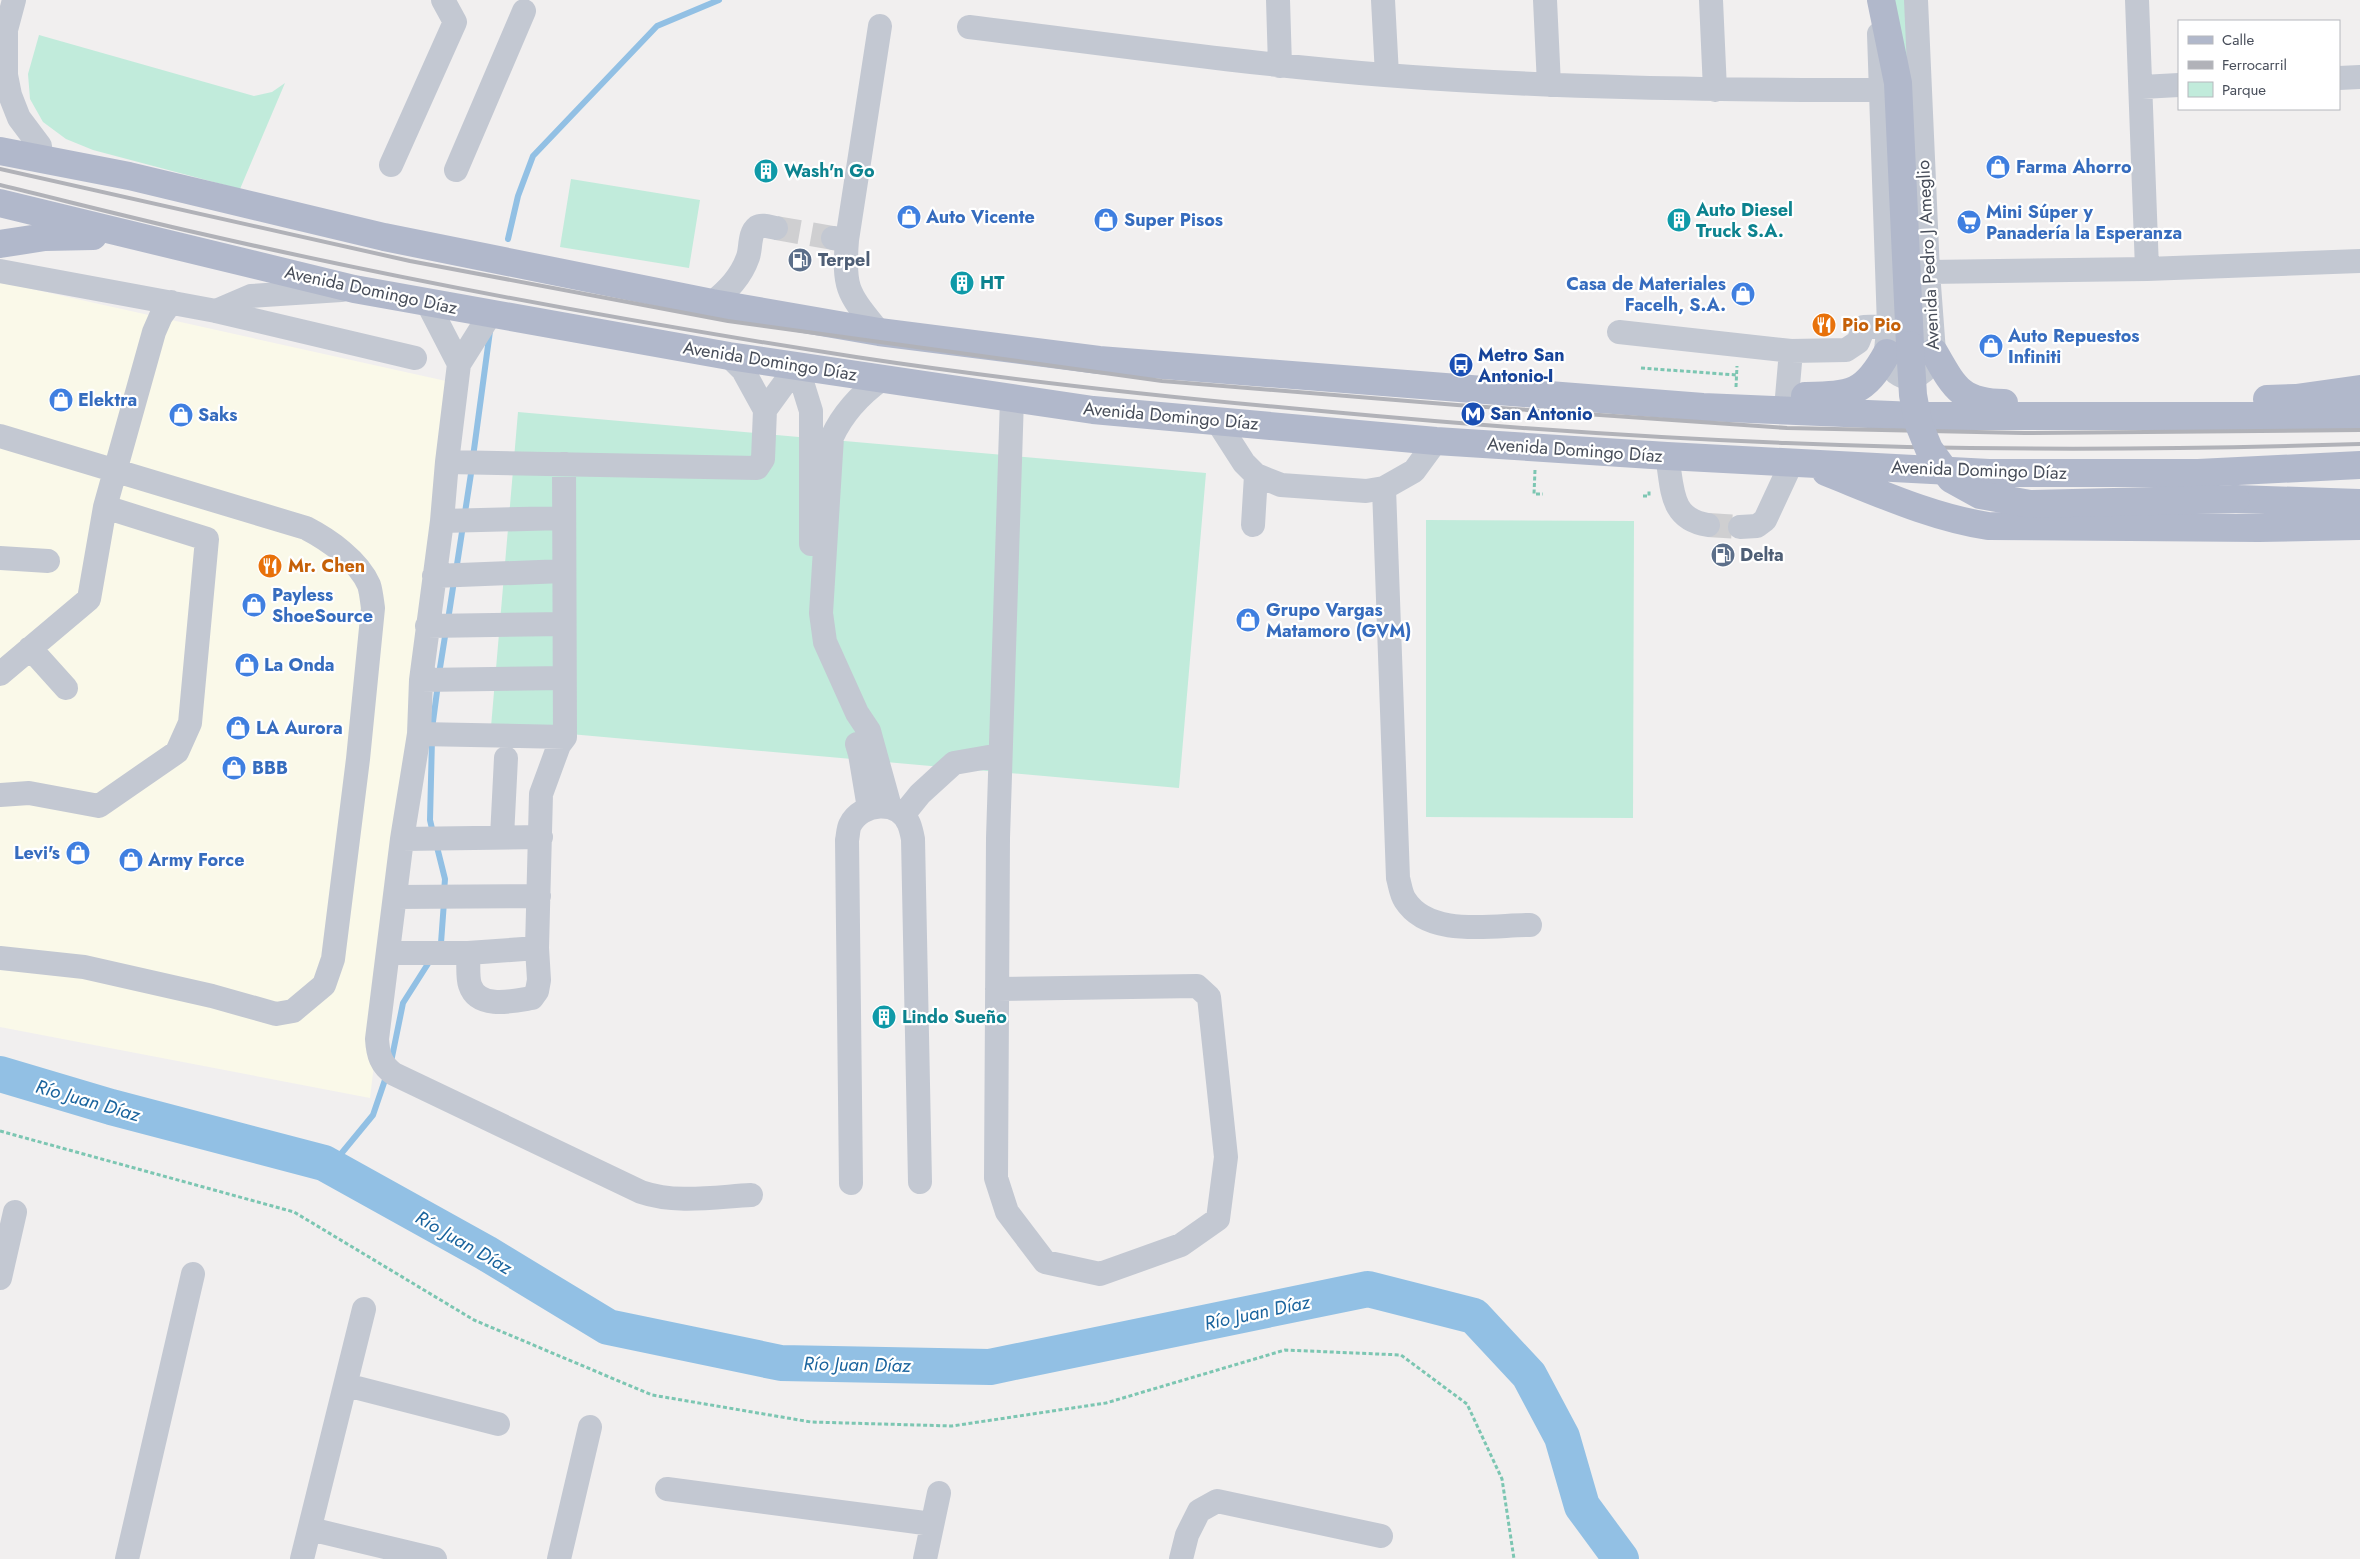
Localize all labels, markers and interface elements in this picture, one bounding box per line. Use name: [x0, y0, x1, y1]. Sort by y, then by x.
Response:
legend: [2178, 20, 2340, 110]
text: Calle: [2222, 29, 2254, 51]
text: Ferrocarril: [2222, 54, 2287, 76]
text: Parque: [2222, 79, 2266, 101]
shop icon: Farma Ahorro: [1985, 154, 2011, 180]
place label: Farma Ahorro: [2016, 154, 2132, 180]
building icon: Wash'n Go: [753, 158, 779, 184]
place label: Wash'n Go: [784, 158, 875, 184]
street label: Avenida Pedro J Ameglio: [1910, 159, 1946, 351]
place label: Auto Diesel Truck S.A.: [1695, 197, 1793, 244]
place label: Mini Súper y Panadería la Esperanza: [1986, 199, 2182, 246]
shop icon: Auto Vicente: [896, 204, 922, 230]
place label: Auto Vicente: [925, 204, 1035, 230]
shop icon: Super Pisos: [1093, 207, 1119, 233]
place label: Super Pisos: [1124, 207, 1223, 233]
building icon: Auto Diesel Truck S.A.: [1666, 207, 1692, 233]
supermarket icon: Mini Súper y Panadería la Esperanza: [1956, 209, 1982, 235]
fuel station icon: Terpel: [787, 247, 813, 273]
place label: Terpel: [818, 247, 870, 273]
street label: Avenida Domingo Díaz: [282, 259, 460, 321]
building icon: HT: [949, 270, 975, 296]
place label: HT: [980, 270, 1005, 296]
place label: Casa de Materiales Facelh, S.A.: [1566, 271, 1726, 318]
shop icon: Casa de Materiales Facelh, S.A.: [1730, 281, 1756, 307]
restaurant icon: Pio Pio: [1811, 312, 1837, 338]
place label: Pio Pio: [1842, 312, 1901, 338]
place label: Auto Repuestos Infiniti: [2007, 323, 2139, 370]
shop icon: Auto Repuestos Infiniti: [1978, 333, 2004, 359]
street label: Avenida Domingo Díaz: [681, 334, 860, 388]
place label: Metro San Antonio-I: [1477, 342, 1565, 389]
bus stop icon: Metro San Antonio-I: [1448, 352, 1474, 378]
shop icon: Elektra: [48, 387, 74, 413]
place label: Elektra: [78, 387, 137, 413]
street label: Avenida Domingo Díaz: [1082, 395, 1260, 437]
metro station icon: San Antonio: [1460, 401, 1486, 427]
place label: San Antonio: [1490, 401, 1593, 427]
shop icon: Saks: [168, 402, 194, 428]
place label: Saks: [198, 402, 238, 428]
street label: Avenida Domingo Díaz: [1486, 431, 1664, 469]
street label: Avenida Domingo Díaz: [1891, 454, 2068, 486]
fuel station icon: Delta: [1710, 542, 1736, 568]
place label: Delta: [1740, 542, 1784, 568]
restaurant icon: Mr. Chen: [257, 553, 283, 579]
place label: Mr. Chen: [288, 553, 365, 579]
place label: Payless ShoeSource: [272, 582, 373, 629]
shop icon: Payless ShoeSource: [241, 592, 267, 618]
place label: Grupo Vargas Matamoro (GVM): [1266, 597, 1411, 644]
shop icon: Grupo Vargas Matamoro (GVM): [1235, 607, 1261, 633]
shop icon: La Onda: [234, 652, 260, 678]
place label: La Onda: [264, 652, 335, 678]
shop icon: LA Aurora: [225, 715, 251, 741]
place label: LA Aurora: [256, 715, 343, 741]
shop icon: BBB: [221, 755, 247, 781]
place label: BBB: [252, 755, 288, 781]
place label: Levi's: [14, 840, 60, 866]
shop icon: Levi's: [65, 840, 91, 866]
shop icon: Army Force: [118, 847, 144, 873]
place label: Army Force: [147, 847, 244, 873]
building icon: Lindo Sueño: [871, 1004, 897, 1030]
place label: Lindo Sueño: [902, 1004, 1007, 1030]
water label: Río Juan Díaz: [33, 1073, 145, 1129]
water label: Río Juan Díaz: [411, 1204, 518, 1282]
water label: Río Juan Díaz: [1202, 1288, 1314, 1337]
water label: Río Juan Díaz: [803, 1350, 912, 1379]

